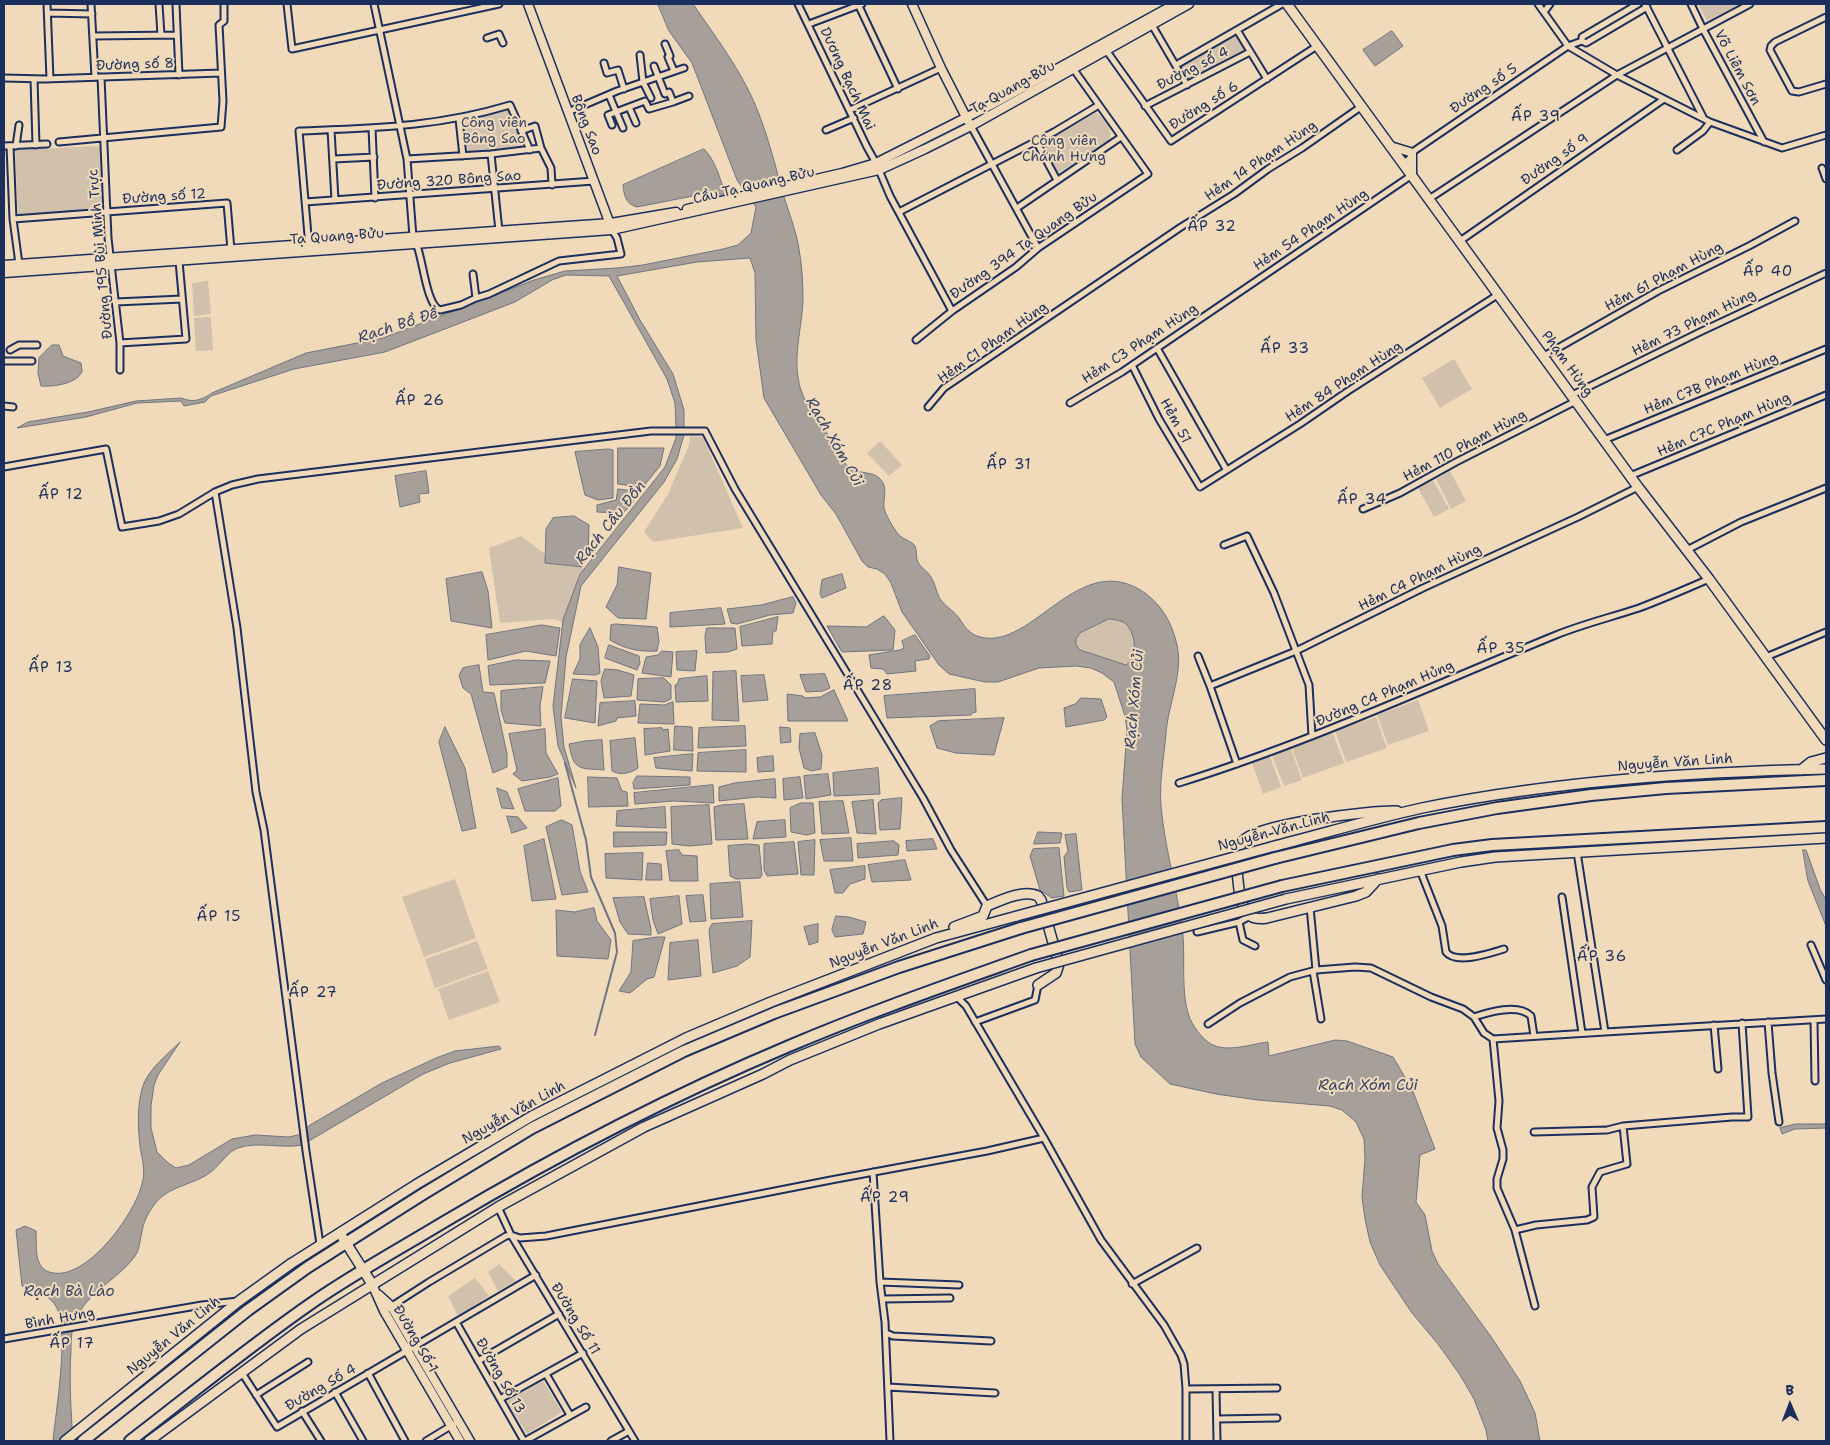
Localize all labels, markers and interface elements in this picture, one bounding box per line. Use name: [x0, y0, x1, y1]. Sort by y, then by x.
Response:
street label: Dương Bạch Mai: [816, 25, 878, 133]
street label: Võ Liêm Sơn: [1710, 27, 1764, 109]
street label: Đường số 4: [1154, 44, 1232, 94]
street label: Đường số 8: [95, 55, 175, 75]
street label: Tạ Quang Bửu: [968, 58, 1058, 118]
street label: Đường số 5: [1447, 60, 1521, 118]
street label: Đường số 6: [1166, 78, 1242, 134]
street label: Bông Sao: [567, 92, 605, 158]
district label: ẤP 39: [1510, 108, 1562, 126]
park label: Công viên Bông Sao: [461, 115, 527, 148]
street label: Hẻm 14 Phạm Hùng: [1202, 117, 1320, 205]
street label: Đường số 9: [1518, 131, 1592, 189]
park label: Công viên Chánh Hưng: [1022, 133, 1106, 166]
street label: Cầu Tạ Quang Bửu: [692, 164, 816, 208]
street label: Đường 195 Bùi Minh Trực: [85, 168, 117, 340]
street label: Đường 320 Bông Sao: [376, 168, 522, 194]
street label: Hẻm 54 Phạm Hùng: [1250, 185, 1372, 275]
street label: Đường số 12: [122, 186, 206, 208]
street label: Đường 394 Tạ Quang Bửu: [947, 189, 1101, 303]
district label: ẤP 32: [1187, 218, 1237, 236]
street label: Tạ Quang Bửu: [289, 225, 385, 249]
street label: Hẻm 61 Phạm Hùng: [1602, 239, 1726, 315]
district label: ẤP 40: [1742, 263, 1794, 281]
street label: Hẻm 73 Phạm Hùng: [1629, 286, 1759, 360]
street label: Hẻm C1 Phạm Hùng: [935, 299, 1051, 387]
street label: Hẻm C3 Phạm Hùng: [1079, 300, 1201, 388]
water label: Rạch Bồ Đề: [356, 305, 440, 347]
street label: Phạm Hùng: [1537, 328, 1597, 400]
street label: Hẻm 84 Phạm Hùng: [1282, 338, 1406, 426]
district label: ẤP 33: [1259, 340, 1311, 358]
street label: Hẻm C7B Phạm Hùng: [1642, 349, 1780, 419]
street label: Hẻm C7C Phạm Hùng: [1655, 389, 1793, 461]
district label: ẤP 26: [394, 392, 446, 410]
water label: Rạch Xóm Củi: [801, 394, 867, 490]
street label: Hẻm 51: [1156, 396, 1194, 446]
street label: Hẻm 110 Phạm Hùng: [1400, 406, 1530, 486]
district label: ẤP 31: [986, 456, 1032, 474]
water label: Rạch Cầu Đồn: [572, 478, 650, 568]
district label: ẤP 12: [38, 486, 84, 504]
district label: ẤP 34: [1336, 491, 1388, 509]
street label: Hẻm C4 Phạm Hùng: [1356, 541, 1484, 615]
district label: ẤP 35: [1476, 640, 1526, 658]
water label: Rạch Xóm Củi: [1122, 649, 1148, 749]
street label: Đường C4 Phạm Hủng: [1313, 657, 1457, 731]
district label: ẤP 13: [28, 659, 74, 677]
district label: ẤP 28: [842, 677, 894, 695]
street label: Nguyễn Văn Linh: [1617, 751, 1733, 775]
street label: Nguyễn Văn Linh: [1216, 809, 1332, 855]
district label: ẤP 15: [196, 908, 242, 926]
street label: Nguyễn Văn Linh: [827, 915, 941, 973]
district label: ẤP 36: [1576, 948, 1628, 966]
district label: ẤP 27: [288, 984, 338, 1002]
water label: Rạch Xóm Củi: [1318, 1077, 1418, 1095]
street label: Nguyễn Văn Linh: [459, 1078, 569, 1148]
district label: ẤP 29: [859, 1189, 911, 1207]
street label: Đường Số 11: [547, 1280, 603, 1358]
water label: Rạch Bà Lào: [24, 1283, 114, 1301]
street label: Nguyễn Văn Linh: [124, 1293, 224, 1379]
street label: Đường Số 1: [389, 1302, 441, 1376]
street label: Bình Hưng: [24, 1305, 96, 1333]
district label: ẤP 17: [49, 1335, 95, 1353]
street label: Đường Số 13: [472, 1335, 528, 1417]
street label: Đường Số 4: [282, 1361, 360, 1415]
north arrow: [1765, 1380, 1815, 1430]
text: B: [1785, 1381, 1794, 1399]

